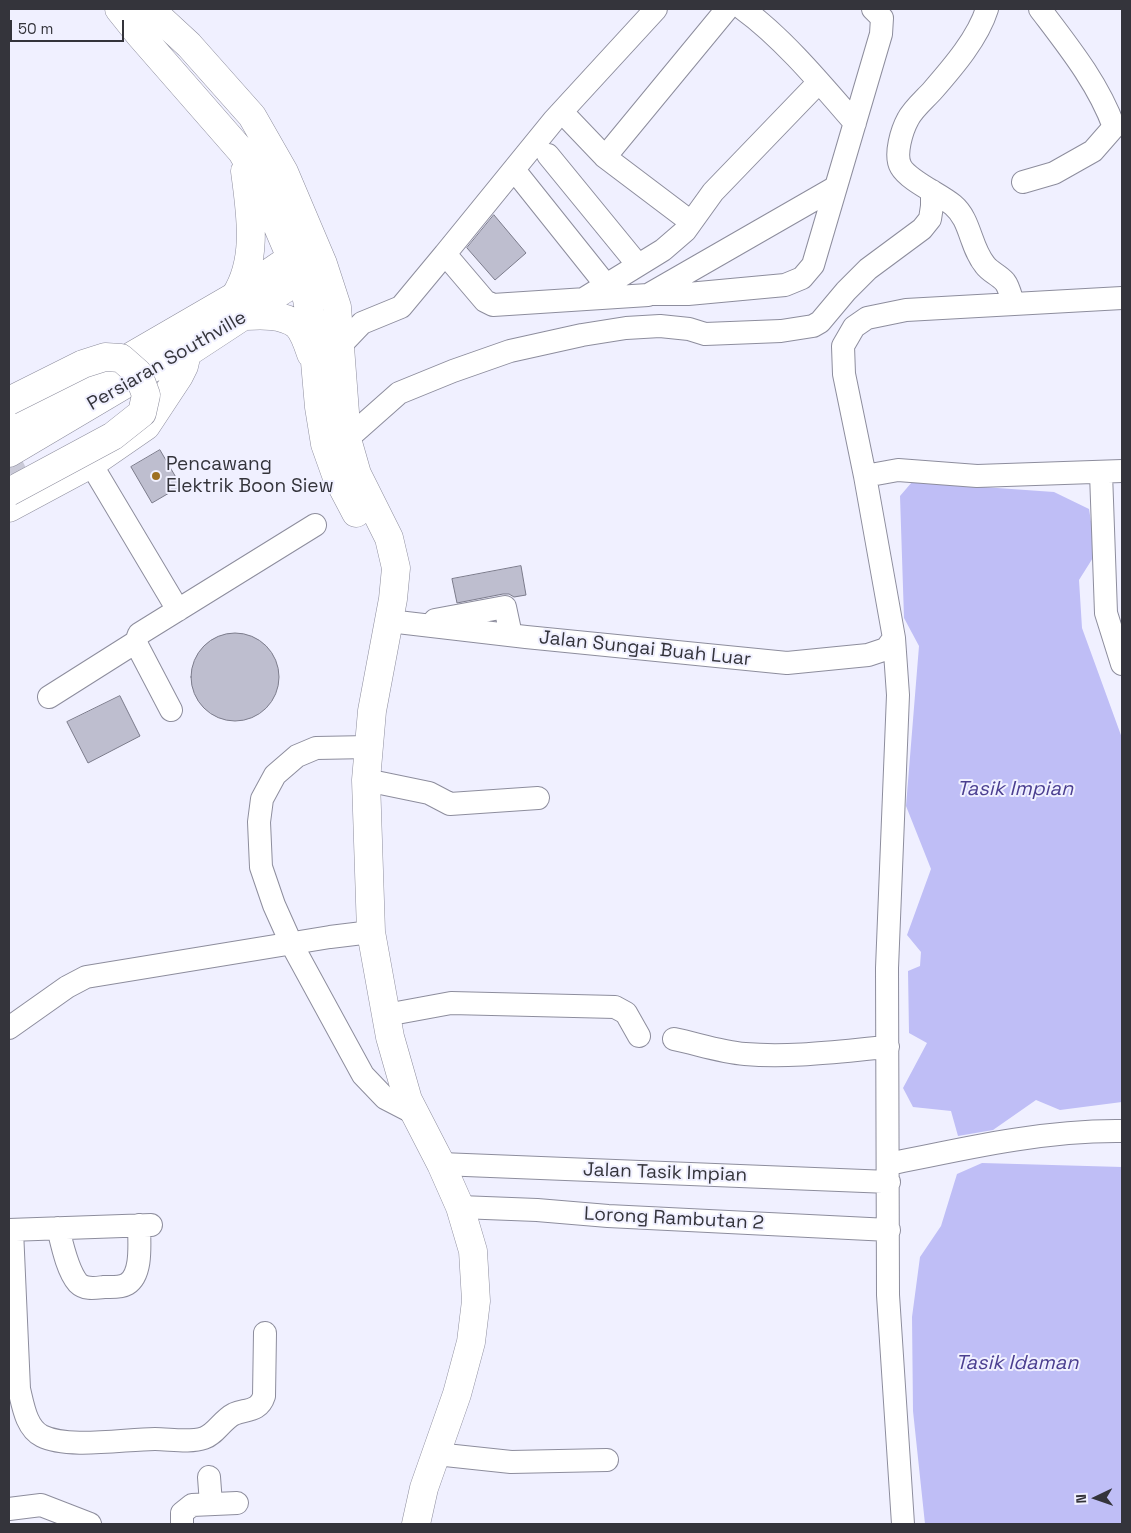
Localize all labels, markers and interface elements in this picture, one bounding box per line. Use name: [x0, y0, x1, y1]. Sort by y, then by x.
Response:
scale bar: [12, 10, 126, 42]
text: 50 m: [18, 19, 53, 38]
street label: Persiaran Southville: [83, 306, 251, 416]
place label: Pencawang Elektrik Boon Siew: [166, 454, 334, 498]
marker: Pencawang Elektrik Boon Siew: [150, 470, 162, 482]
street label: Jalan Sungai Buah Luar: [538, 627, 752, 671]
water label: Tasik Impian: [957, 778, 1073, 802]
street label: Jalan Tasik Impian: [582, 1159, 748, 1187]
street label: Lorong Rambutan 2: [583, 1203, 765, 1235]
water label: Tasik Idaman: [956, 1352, 1078, 1376]
north arrow: [1071, 1473, 1121, 1523]
text: N: [1072, 1494, 1090, 1504]

